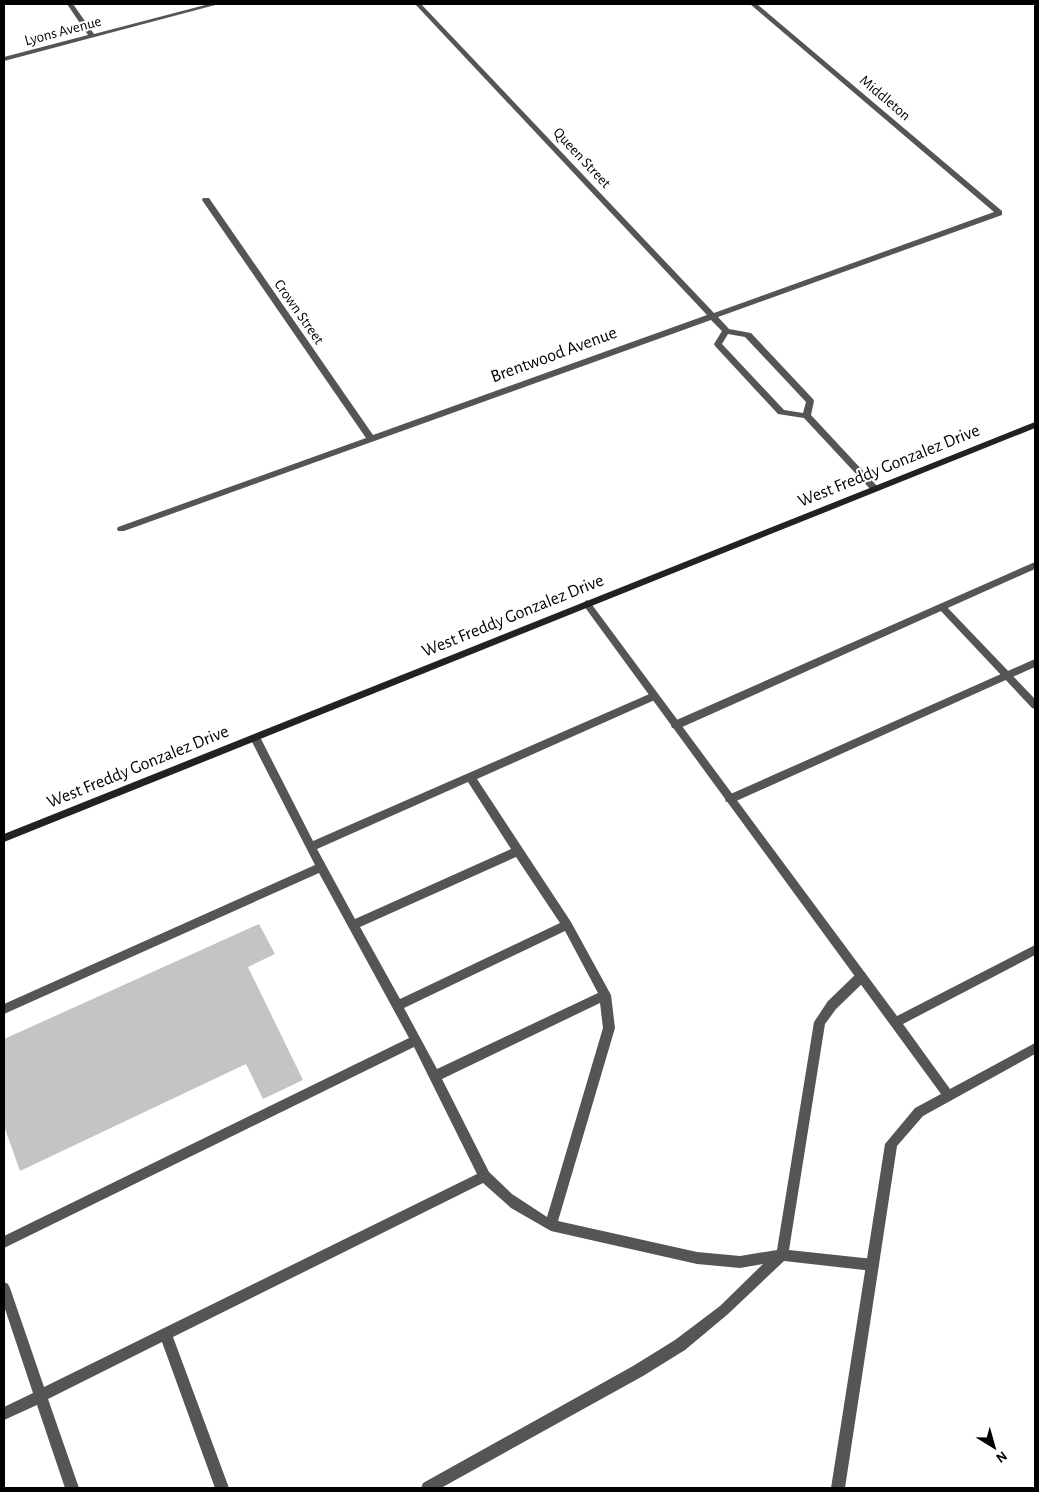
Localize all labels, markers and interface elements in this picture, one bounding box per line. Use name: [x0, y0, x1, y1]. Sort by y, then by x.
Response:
street label: Lyons Avenue: [23, 14, 103, 48]
street label: Middleton: [857, 73, 913, 123]
street label: Queen Street: [550, 125, 614, 191]
street label: Crown Street: [271, 277, 327, 347]
street label: Brentwood Avenue: [488, 324, 620, 386]
street label: West Freddy Gonzalez Drive: [796, 421, 982, 511]
street label: West Freddy Gonzalez Drive: [420, 571, 606, 661]
street label: West Freddy Gonzalez Drive: [45, 722, 231, 812]
north arrow: [969, 1422, 1019, 1472]
text: N: [993, 1448, 1009, 1465]

